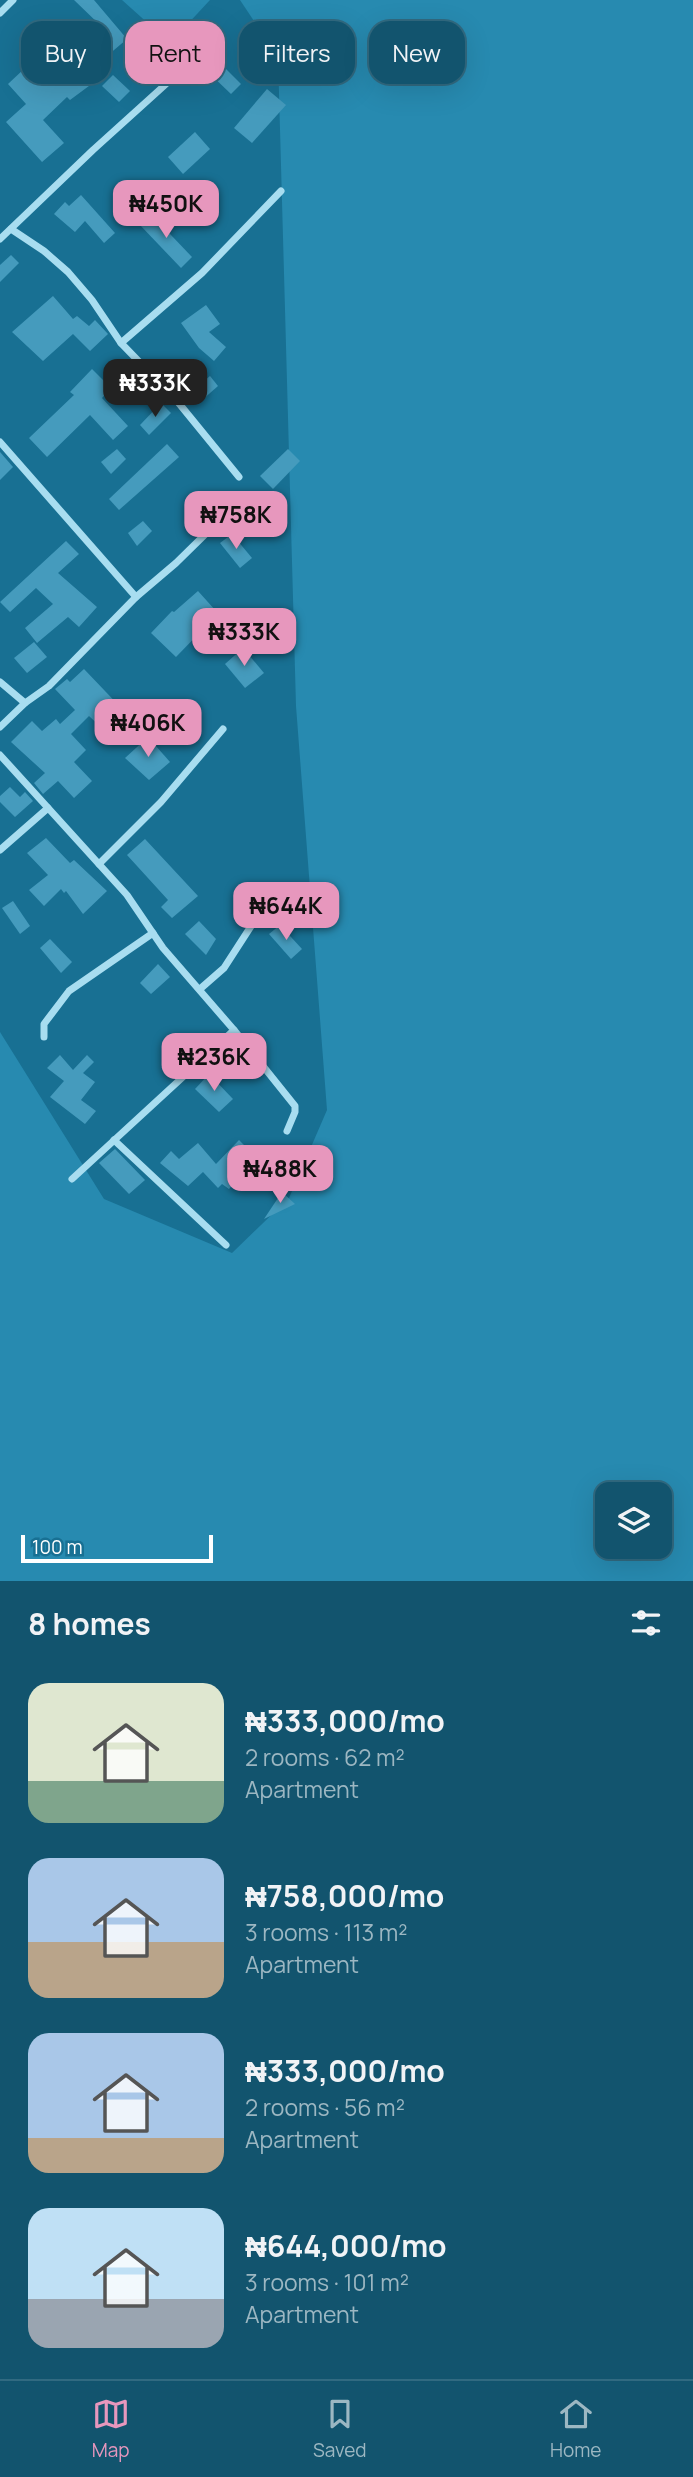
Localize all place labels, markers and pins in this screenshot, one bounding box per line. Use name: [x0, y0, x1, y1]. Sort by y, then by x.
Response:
pin: ₦450K: [117, 180, 215, 240]
pin: ₦333K: [106, 360, 204, 419]
pin: ₦758K: [187, 491, 285, 551]
pin: ₦333K: [195, 608, 293, 668]
pin: ₦406K: [99, 700, 197, 759]
pin: ₦644K: [237, 883, 335, 942]
pin: ₦236K: [165, 1034, 263, 1093]
pin: ₦488K: [231, 1146, 329, 1205]

